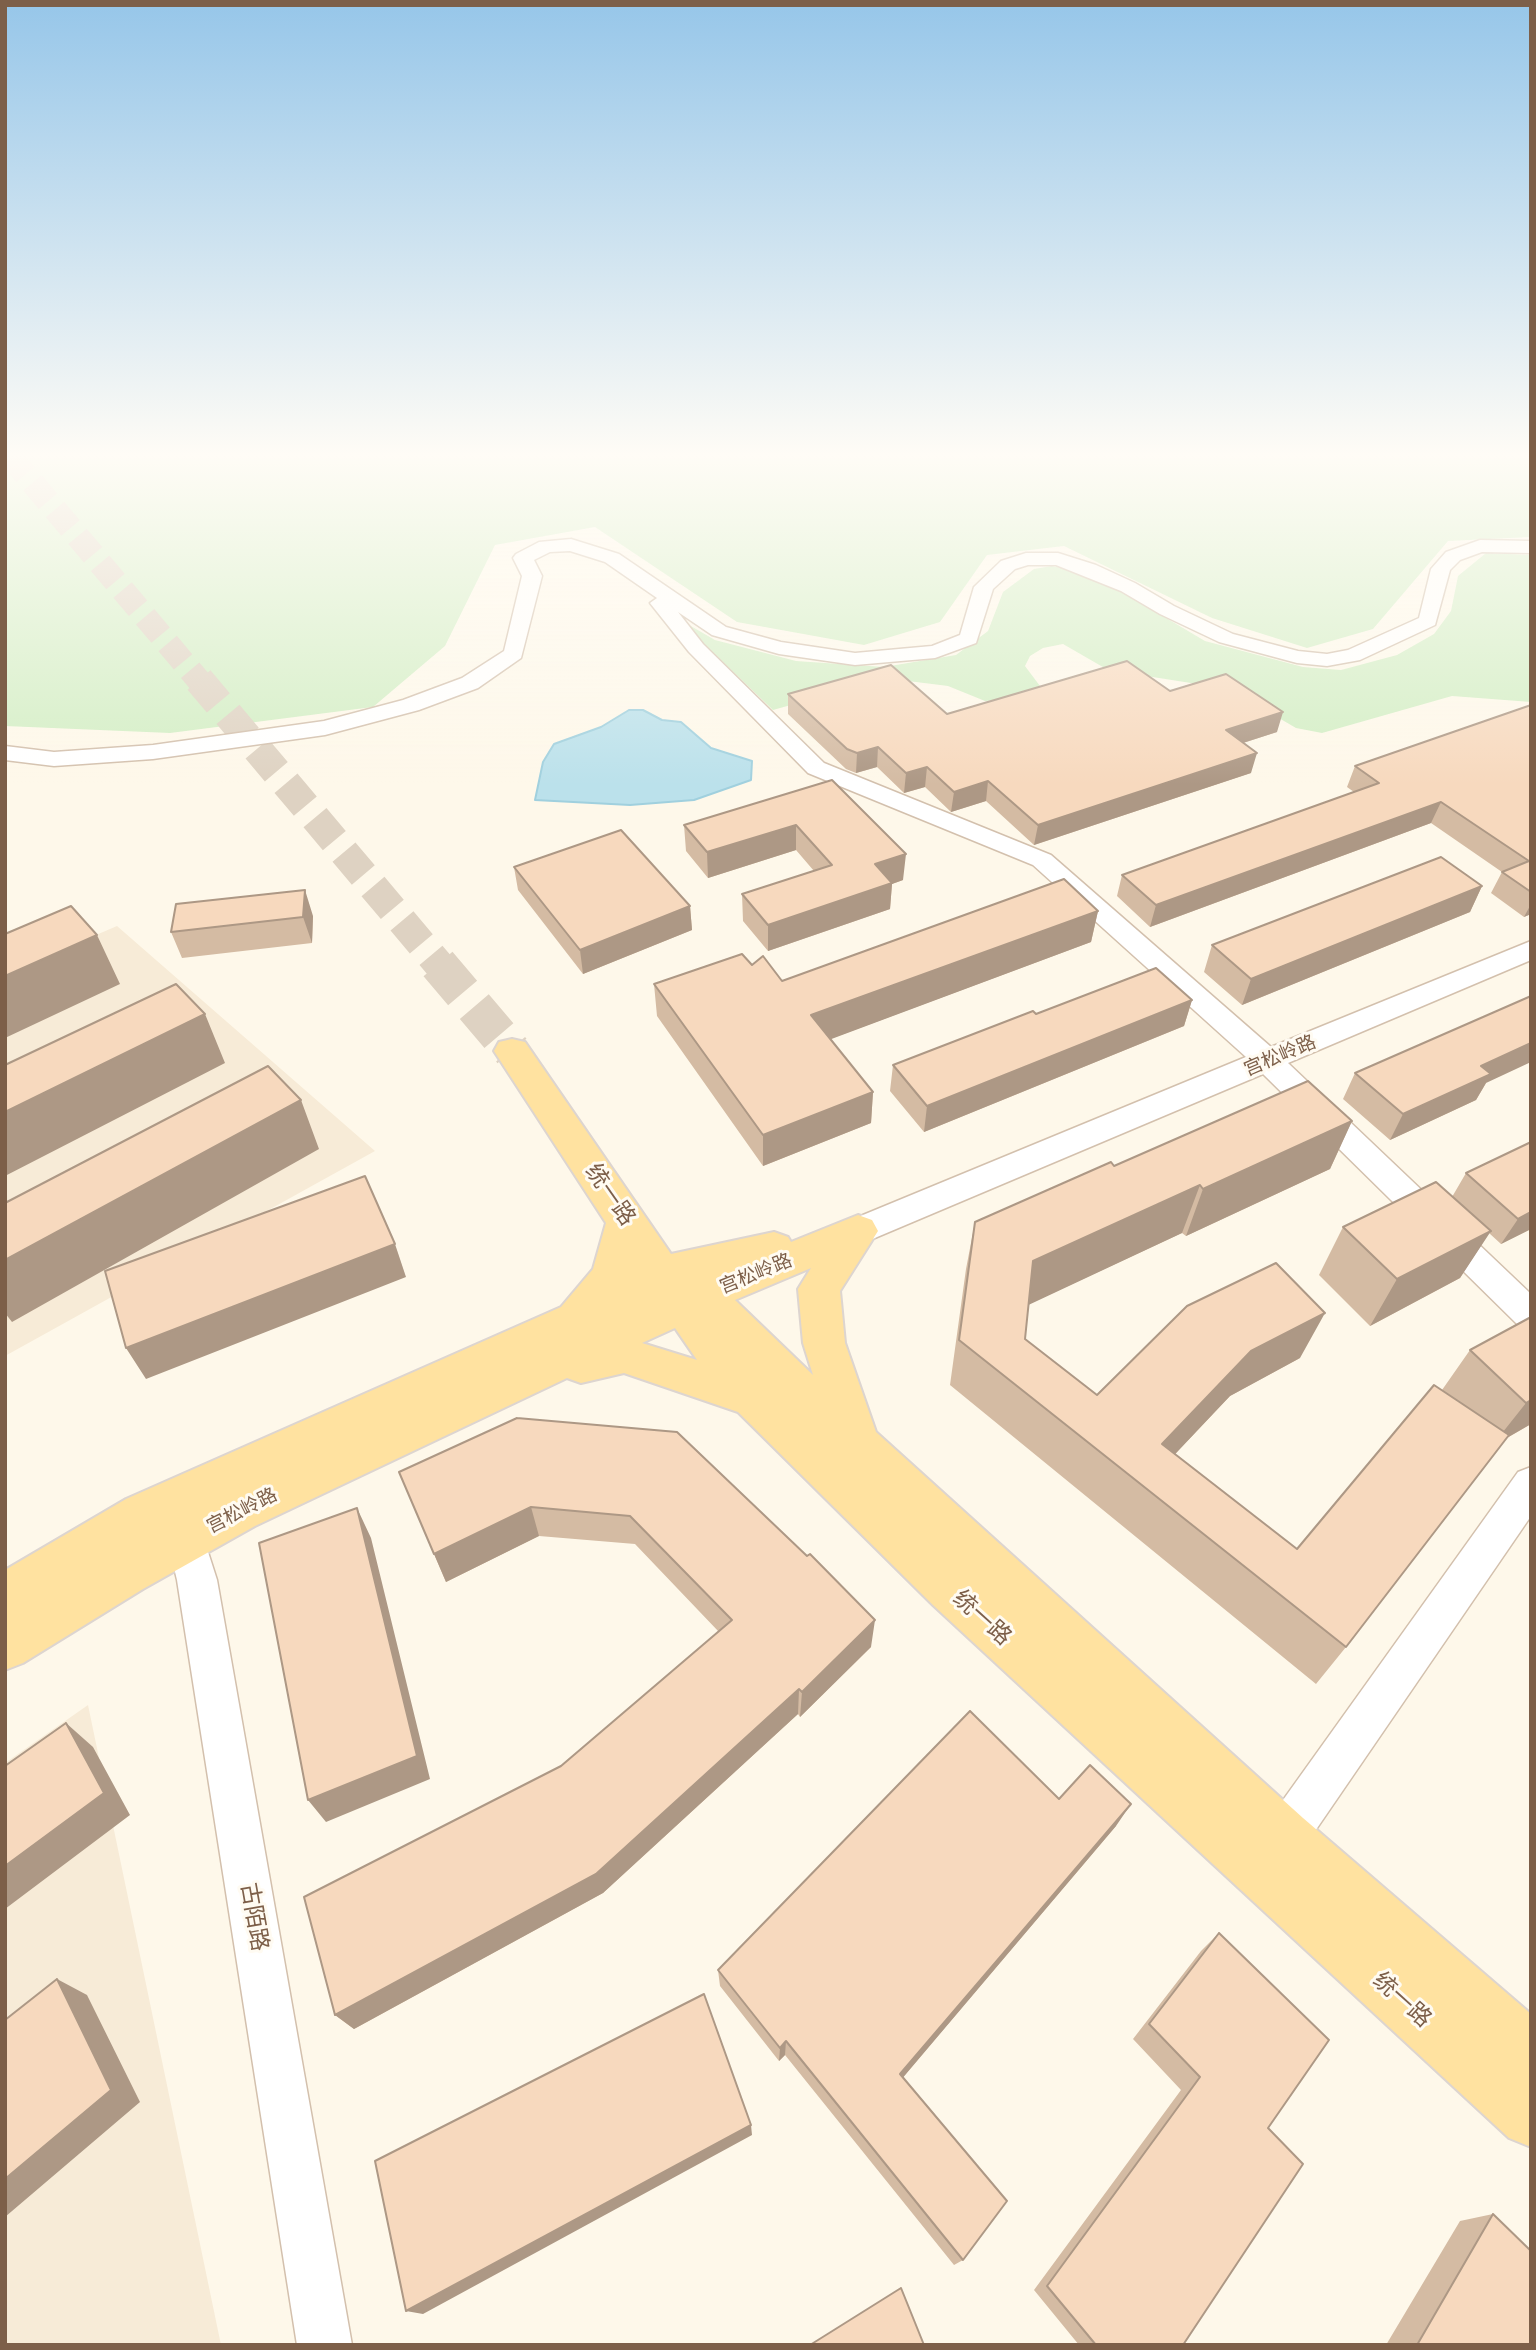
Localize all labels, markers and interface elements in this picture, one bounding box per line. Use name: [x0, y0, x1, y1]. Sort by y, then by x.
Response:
street label: 宫松岭路: [1241, 1031, 1319, 1081]
street label: 统一路: [579, 1159, 641, 1231]
street label: 宫松岭路: [716, 1249, 796, 1299]
street label: 宫松岭路: [203, 1484, 281, 1538]
street label: 统一路: [947, 1585, 1017, 1651]
street label: 古陌路: [234, 1881, 274, 1953]
street label: 统一路: [1367, 1967, 1437, 2033]

